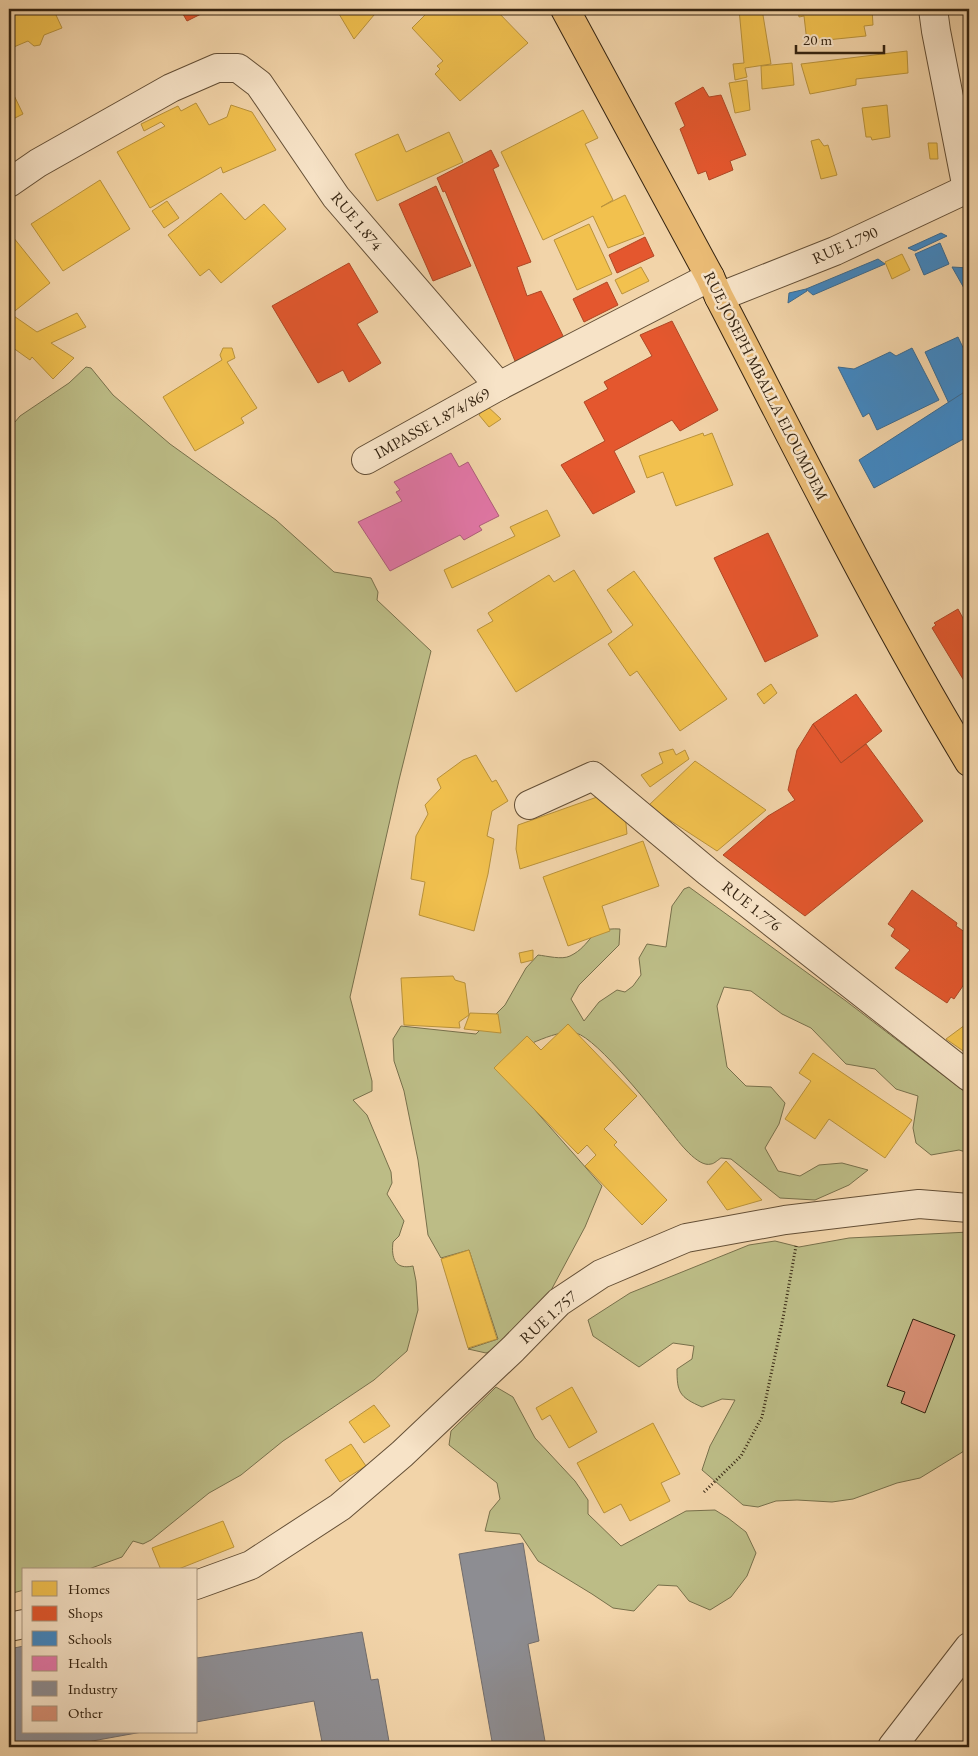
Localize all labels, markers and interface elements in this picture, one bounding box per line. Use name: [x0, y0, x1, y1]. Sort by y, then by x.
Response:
scale bar: [796, 22, 883, 54]
text: 20 m: [803, 30, 832, 49]
street label: RUE 1.874: [327, 187, 388, 255]
street label: RUE 1.790: [809, 221, 881, 269]
street label: RUE JOSEPH MBALLA ELOUMDEM: [699, 268, 833, 504]
street label: IMPASSE 1.874/869: [370, 382, 494, 464]
street label: RUE 1.776: [718, 876, 786, 936]
street label: RUE 1.757: [515, 1286, 581, 1348]
legend: [22, 1568, 198, 1734]
text: Homes: [68, 1579, 110, 1598]
text: Shops: [68, 1603, 103, 1622]
text: Schools: [68, 1629, 112, 1648]
text: Health: [68, 1653, 108, 1672]
text: Industry: [68, 1679, 118, 1698]
text: Other: [68, 1703, 103, 1722]

